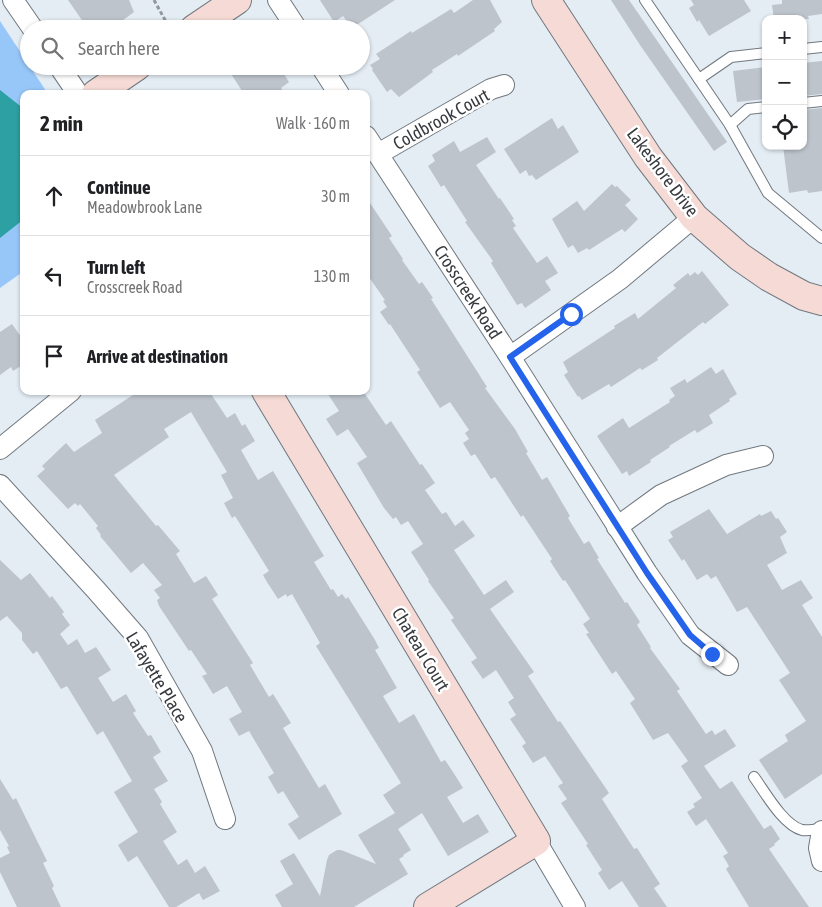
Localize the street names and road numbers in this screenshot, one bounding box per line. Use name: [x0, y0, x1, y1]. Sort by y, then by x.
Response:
street label: Coldbrook Court: [389, 84, 493, 154]
street label: Lakeshore Drive: [623, 124, 703, 220]
street label: Crosscreek Road: [430, 241, 506, 343]
street label: Chateau Court: [388, 604, 454, 694]
street label: Lafayette Place: [122, 628, 192, 726]

